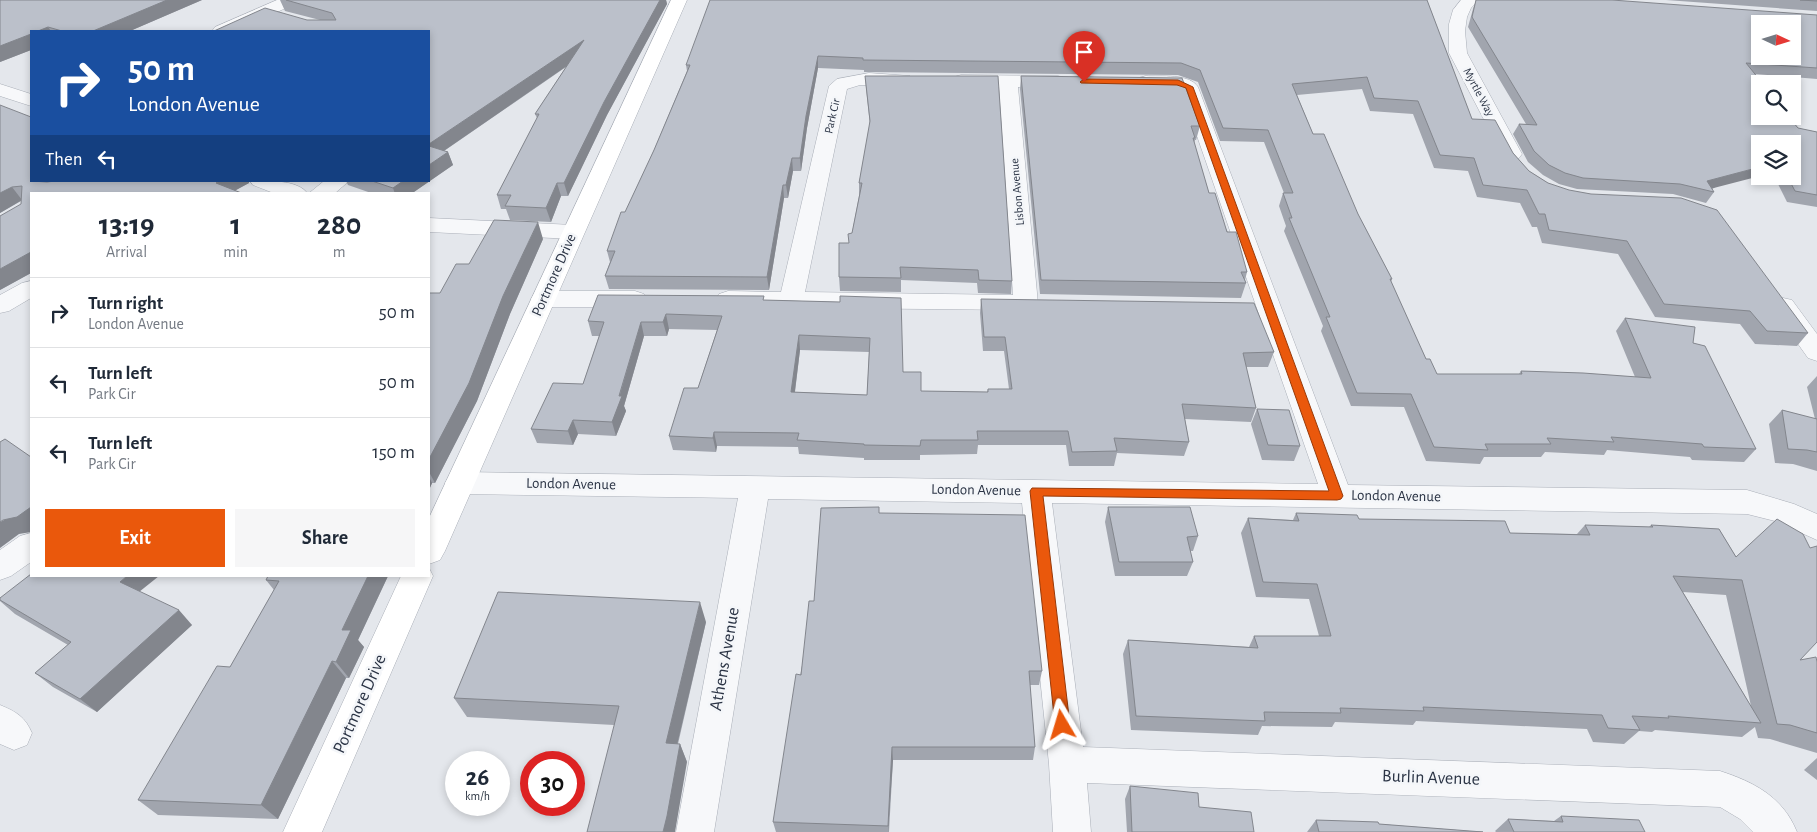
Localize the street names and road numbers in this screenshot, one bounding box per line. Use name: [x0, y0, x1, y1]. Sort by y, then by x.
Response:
street label: Myrtle Way: [1460, 66, 1497, 119]
street label: Park Cir: [822, 97, 842, 135]
street label: Lisbon Avenue: [1008, 158, 1026, 226]
street label: Portmore Drive: [529, 231, 579, 319]
street label: London Avenue: [526, 476, 616, 492]
street label: London Avenue: [931, 482, 1021, 498]
street label: London Avenue: [1351, 488, 1441, 504]
street label: Athens Avenue: [707, 606, 743, 712]
street label: Portmore Drive: [330, 652, 390, 756]
street label: Burlin Avenue: [1382, 767, 1480, 789]

